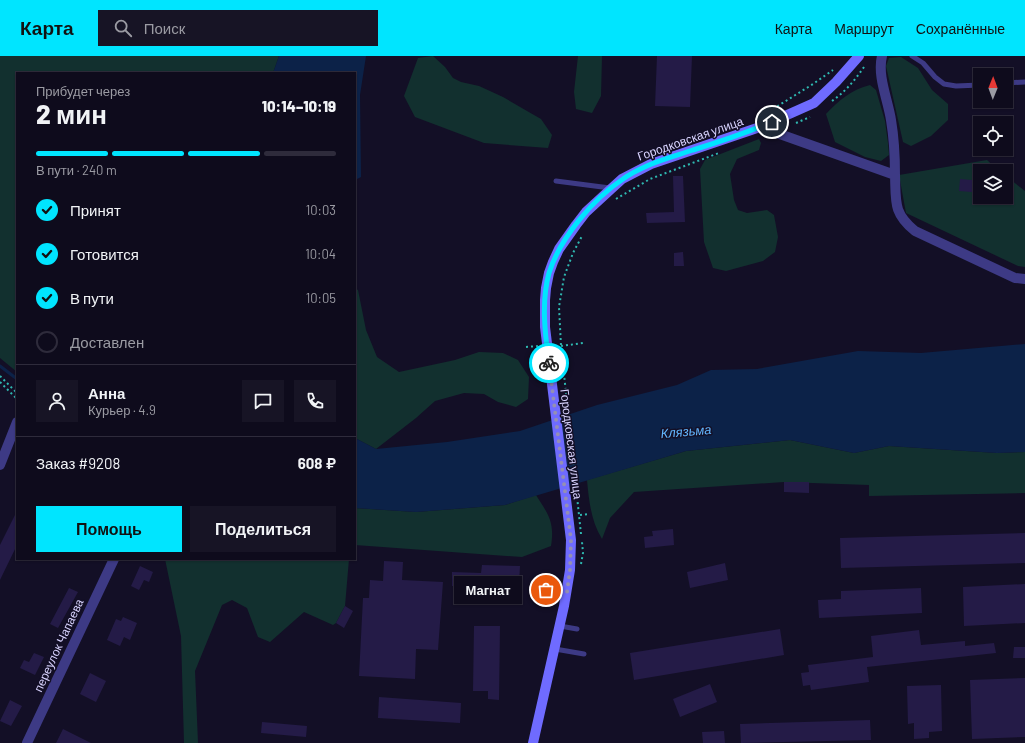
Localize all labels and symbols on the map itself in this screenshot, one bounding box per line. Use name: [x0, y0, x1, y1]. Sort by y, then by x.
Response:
north arrow: [973, 68, 1013, 108]
pin: [755, 105, 789, 139]
street label: Городковская улица: [635, 113, 745, 164]
courier: [529, 343, 569, 383]
street label: Городковская улица: [557, 388, 586, 500]
water label: Клязьма: [660, 421, 712, 441]
pin: [529, 573, 563, 607]
callout: Магнат: [454, 576, 522, 604]
street label: переулок Чапаева: [30, 596, 87, 694]

